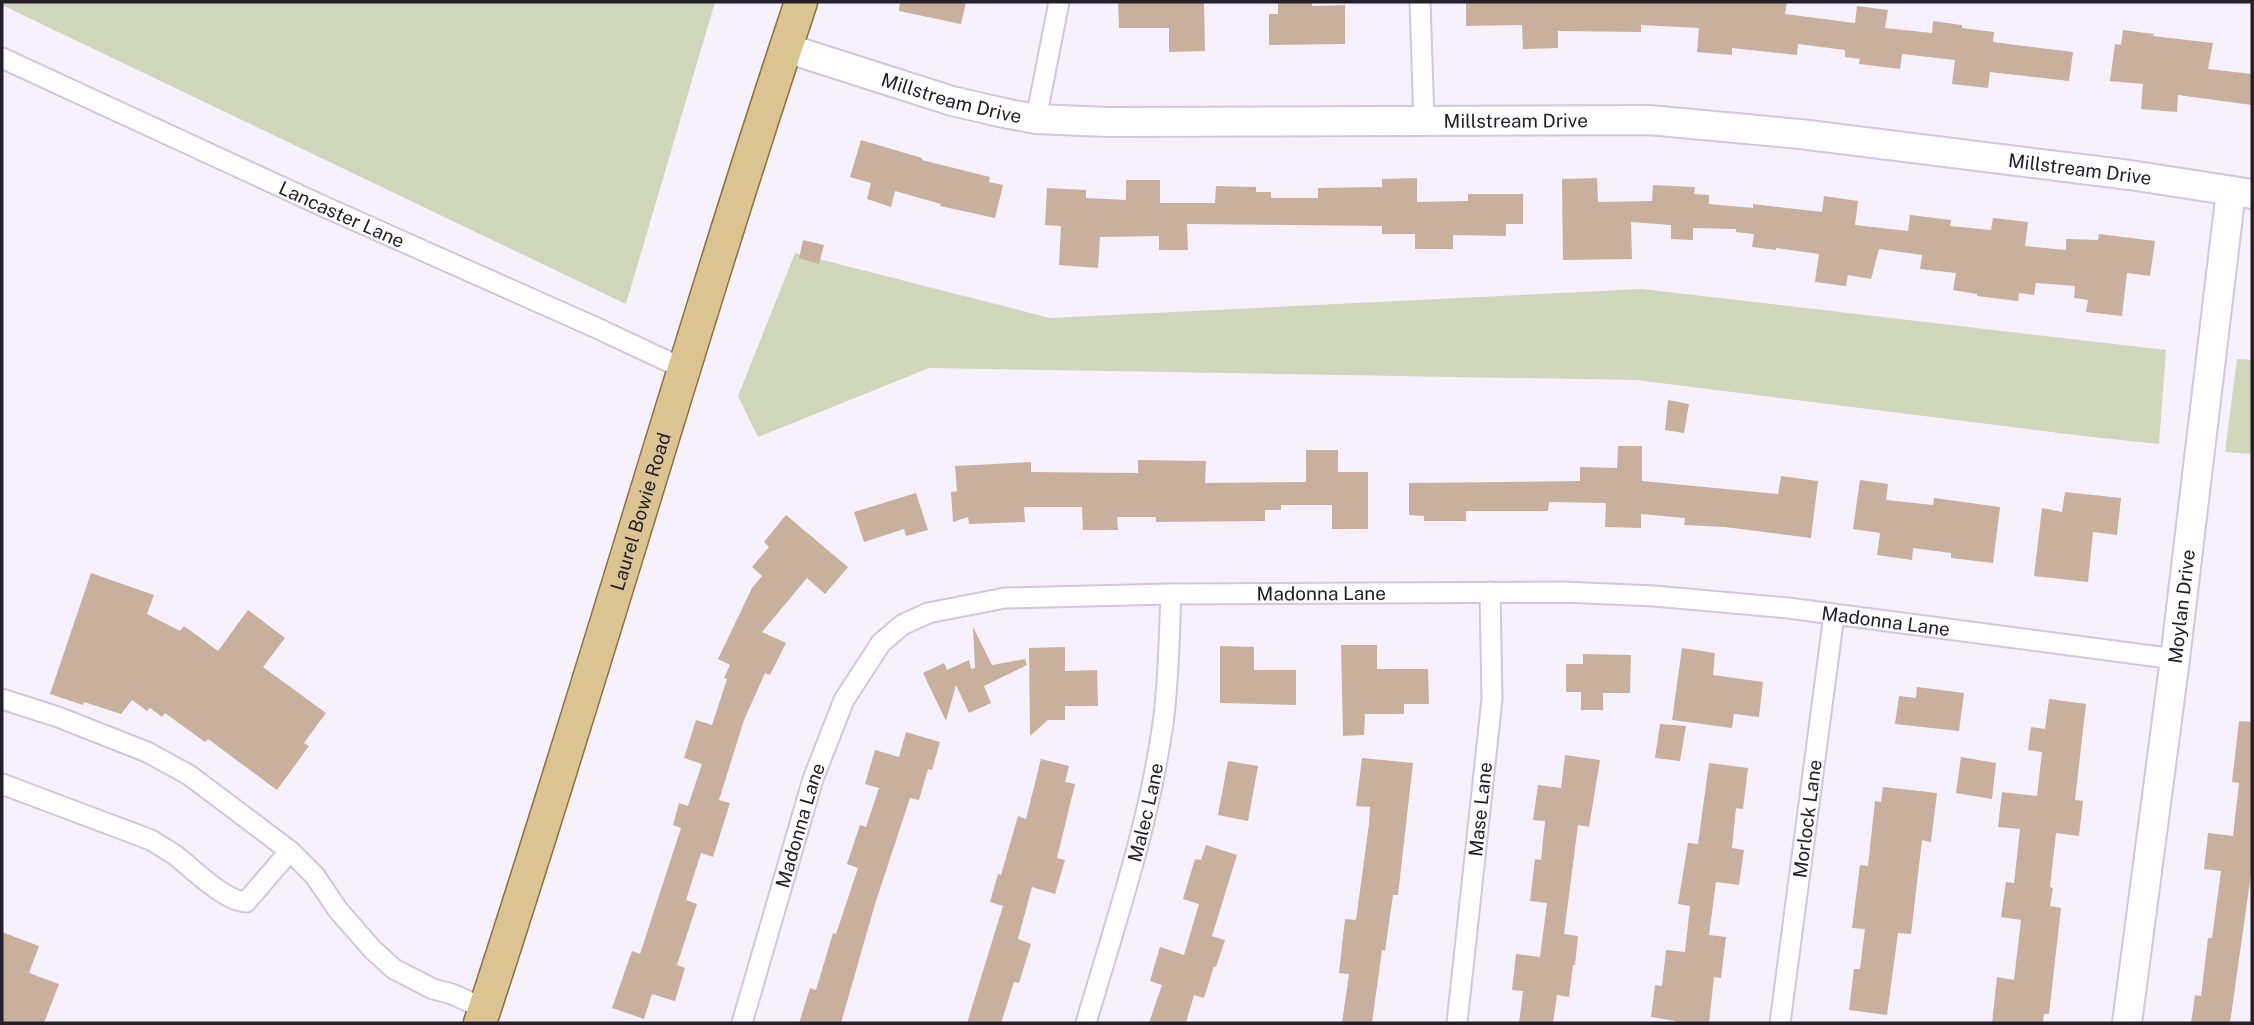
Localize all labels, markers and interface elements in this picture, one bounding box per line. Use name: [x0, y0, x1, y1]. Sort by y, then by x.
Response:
street label: Millstream Drive: [879, 68, 1023, 127]
street label: Millstream Drive: [1443, 109, 1588, 132]
street label: Millstream Drive: [2007, 149, 2153, 189]
street label: Lancaster Lane: [276, 176, 408, 252]
street label: Laurel Bowie Road: [606, 430, 675, 593]
street label: Moylan Drive: [2164, 548, 2199, 665]
street label: Madonna Lane: [1257, 582, 1386, 605]
street label: Madonna Lane: [1820, 602, 1951, 640]
street label: Morlock Lane: [1788, 758, 1826, 879]
street label: Madonna Lane: [771, 760, 829, 890]
street label: Malec Lane: [1123, 761, 1167, 864]
street label: Mase Lane: [1464, 761, 1496, 858]

